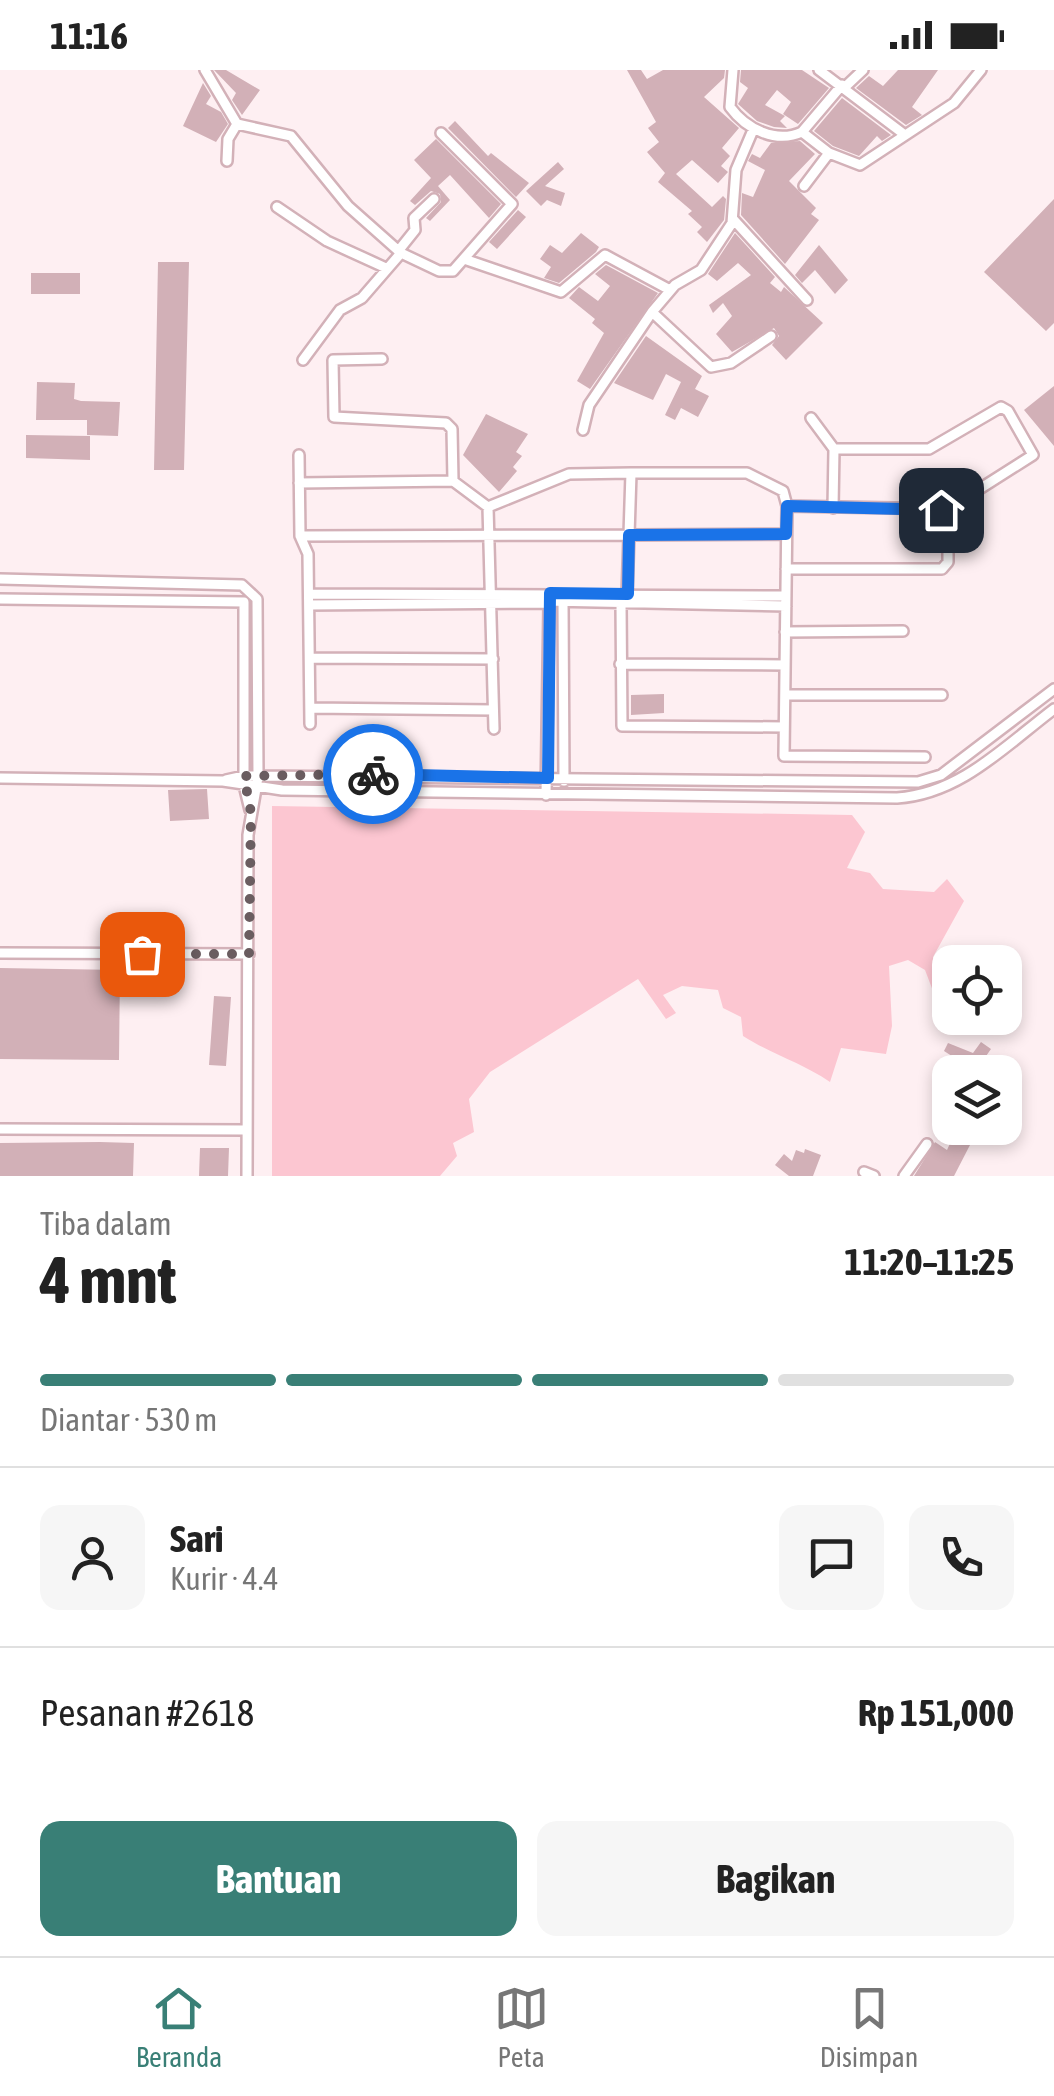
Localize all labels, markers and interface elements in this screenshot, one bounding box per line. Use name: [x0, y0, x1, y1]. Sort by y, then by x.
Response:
text: 11:16: [50, 14, 128, 57]
pin: [899, 468, 984, 553]
icon: home: [914, 483, 969, 538]
courier: [323, 724, 423, 824]
icon: bike: [346, 747, 401, 802]
pin: [100, 912, 185, 997]
icon: bag: [115, 927, 170, 982]
map controls: [932, 945, 1022, 1145]
button: locate: [932, 945, 1022, 1035]
button: layers: [932, 1055, 1022, 1145]
text: Tiba dalam: [40, 1205, 172, 1242]
text: 11:20–11:25: [844, 1240, 1014, 1283]
text: 4 mnt: [40, 1242, 177, 1317]
text: Diantar · 530 m: [40, 1401, 217, 1438]
button: person: [40, 1505, 145, 1610]
button: chat: [779, 1505, 884, 1610]
button: phone: [909, 1505, 1014, 1610]
text: Sari: [170, 1517, 224, 1560]
text: Kurir · 4.4: [170, 1560, 278, 1597]
text: Pesanan #2618: [40, 1691, 254, 1734]
text: Rp 151,000: [858, 1691, 1014, 1734]
button: Bantuan: [40, 1821, 517, 1936]
button: Bagikan: [537, 1821, 1014, 1936]
tab: Beranda: [136, 1981, 222, 2073]
tab: Peta: [494, 1981, 549, 2073]
tab: Disimpan: [820, 1981, 918, 2073]

